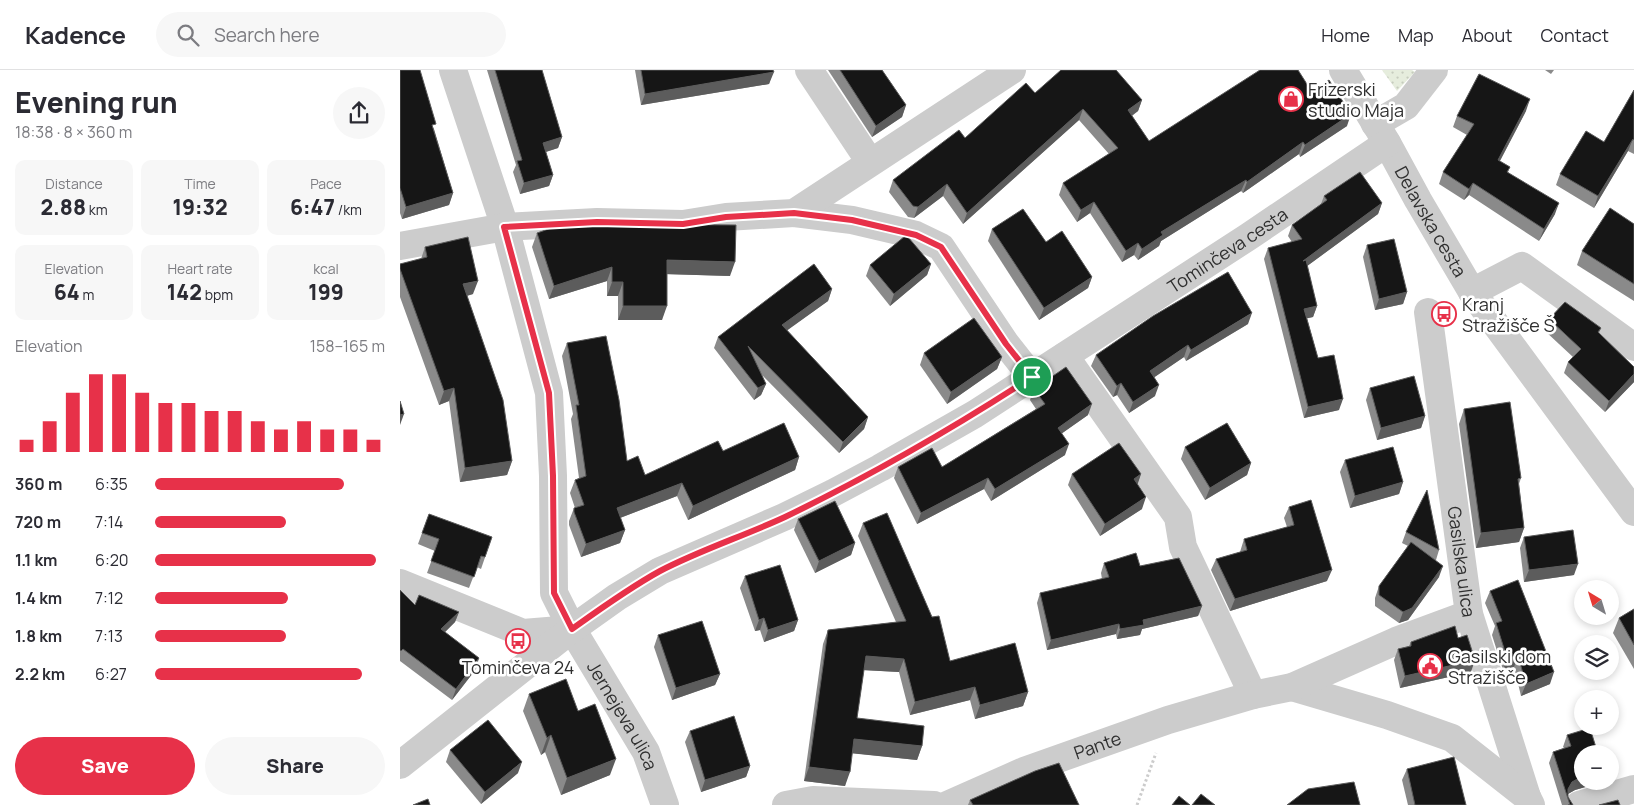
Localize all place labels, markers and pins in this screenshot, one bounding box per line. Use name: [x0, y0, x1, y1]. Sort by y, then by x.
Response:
place label: Frizerski studio Maja: [1308, 77, 1404, 122]
shop icon: Frizerski studio Maja: [1278, 86, 1304, 112]
place label: Kranj Stražišče Š: [1462, 292, 1555, 337]
bus stop icon: Kranj Stražišče Š: [1431, 301, 1457, 327]
pin: [1011, 356, 1053, 398]
bus stop icon: Tominčeva 24: [505, 628, 531, 654]
place label: Gasilski dom Stražišče: [1448, 644, 1551, 689]
public building icon: Gasilski dom Stražišče: [1417, 653, 1443, 679]
place label: Tominčeva 24: [462, 655, 574, 679]

